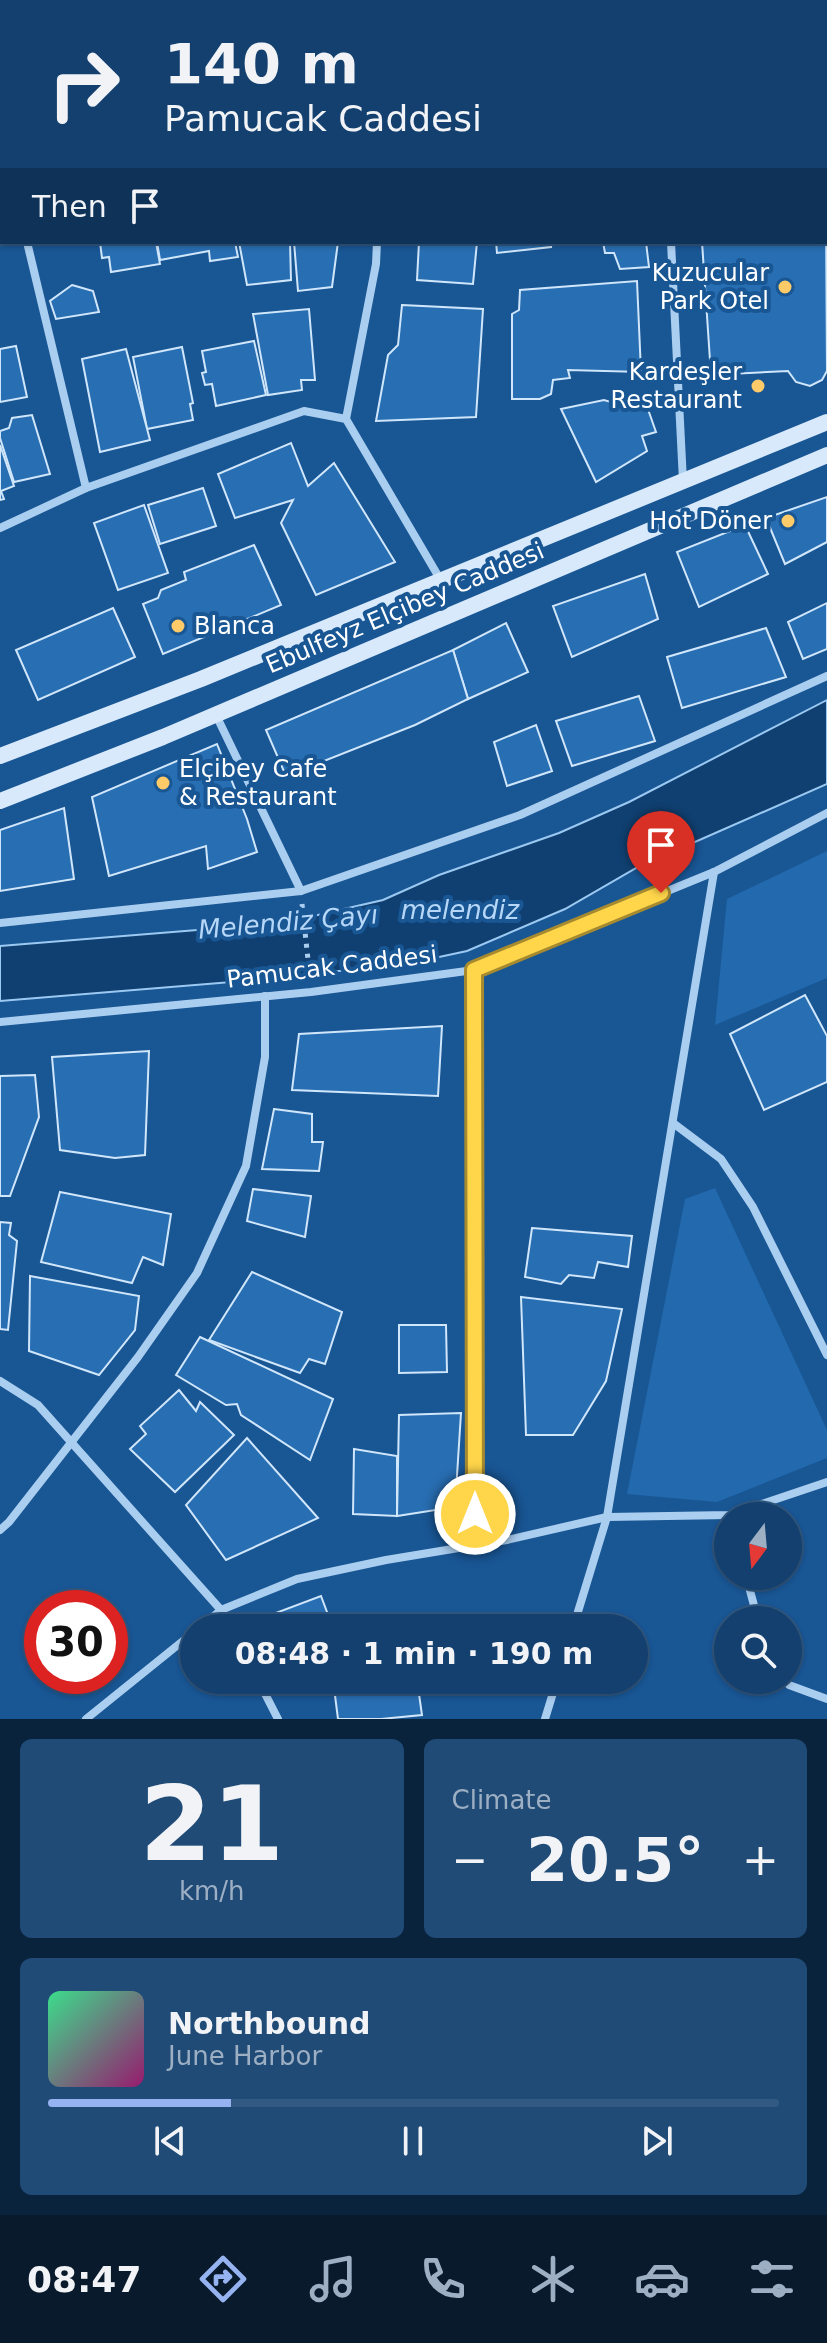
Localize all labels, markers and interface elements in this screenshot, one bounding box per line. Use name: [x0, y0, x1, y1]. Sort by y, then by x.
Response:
text: 140 m: [164, 31, 359, 96]
icon: right: [32, 32, 136, 136]
text: Pamucak Caddesi: [164, 98, 482, 139]
icon: arrive: [123, 184, 167, 228]
text: Then: [32, 189, 107, 224]
place label: Kuzucular Park Otel: [652, 259, 769, 315]
marker: Kuzucular Park Otel: [776, 278, 794, 296]
place label: Kardeşler Restaurant: [611, 358, 742, 414]
marker: Kardeşler Restaurant: [749, 377, 767, 395]
place label: Hot Döner: [649, 507, 772, 535]
marker: Hot Döner: [779, 512, 797, 530]
street label: Ebulfeyz Elçibey Caddesi: [262, 537, 548, 679]
place label: Blanca: [194, 612, 275, 640]
marker: Blanca: [169, 617, 187, 635]
place label: Elçibey Cafe & Restaurant: [179, 755, 337, 811]
marker: Elçibey Cafe & Restaurant: [154, 774, 172, 792]
pin: [627, 811, 695, 893]
icon: arrive: [639, 823, 683, 867]
water label: melendiz: [401, 895, 521, 925]
water label: Melendiz Çayı: [197, 899, 379, 945]
street label: Pamucak Caddesi: [225, 940, 439, 994]
position arrow: [433, 1472, 517, 1556]
north arrow: [714, 1502, 802, 1590]
map controls: [714, 1502, 802, 1694]
speed limit sign: 30: [24, 1590, 128, 1694]
button: search: [714, 1606, 802, 1694]
text: 08:48 · 1 min · 190 m: [235, 1636, 593, 1671]
text: 21: [139, 1763, 284, 1885]
text: Climate: [452, 1785, 552, 1815]
text: 20.5°: [526, 1825, 704, 1895]
text: −: [452, 1834, 488, 1885]
text: +: [742, 1834, 779, 1885]
text: km/h: [179, 1876, 245, 1906]
text: Northbound: [168, 2006, 371, 2041]
text: June Harbor: [168, 2041, 322, 2071]
icon: previous: [148, 2119, 192, 2163]
icon: pause: [391, 2119, 435, 2163]
icon: next: [635, 2119, 679, 2163]
icon: directions: [195, 2251, 251, 2307]
icon: music: [305, 2251, 361, 2307]
icon: phone: [415, 2251, 471, 2307]
icon: climate: [525, 2251, 581, 2307]
icon: car: [634, 2251, 690, 2307]
icon: filters: [744, 2251, 800, 2307]
text: 08:47: [27, 2259, 141, 2300]

